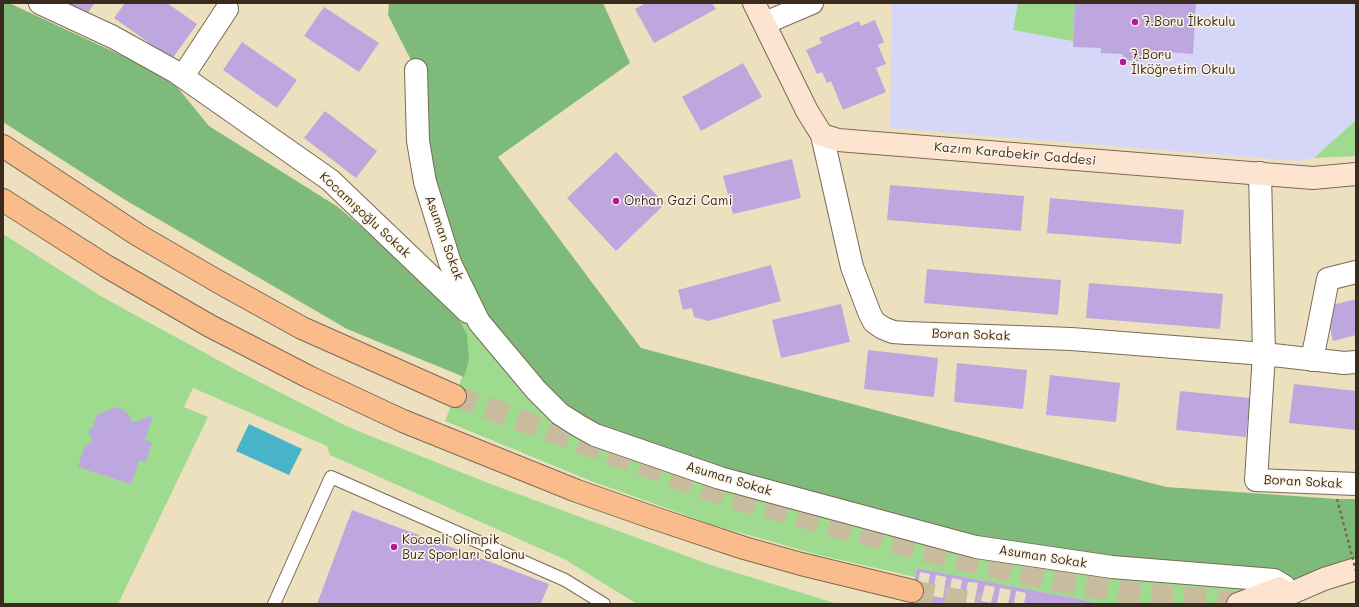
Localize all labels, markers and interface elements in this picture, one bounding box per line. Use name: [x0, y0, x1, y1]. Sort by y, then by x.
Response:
place label: 7.Boru İlkokulu: [1143, 14, 1236, 30]
marker: 7.Boru İlkokulu: [1130, 17, 1140, 27]
place label: 7.Boru İlköğretim Okulu: [1131, 47, 1236, 78]
marker: 7.Boru İlköğretim Okulu: [1118, 57, 1128, 67]
street label: Kazım Karabekir Caddesi: [933, 139, 1097, 169]
street label: Kocamışoğlu Sokak: [316, 169, 414, 261]
street label: Asuman Sokak: [421, 193, 467, 283]
place label: Orhan Gazi Cami: [624, 193, 732, 209]
marker: Orhan Gazi Cami: [611, 196, 621, 206]
street label: Boran Sokak: [931, 326, 1011, 344]
street label: Asuman Sokak: [684, 459, 774, 499]
street label: Boran Sokak: [1263, 472, 1343, 492]
place label: Kocaeli Olimpik Buz Sporları Salonu: [402, 532, 525, 563]
marker: Kocaeli Olimpik Buz Sporları Salonu: [389, 542, 399, 552]
street label: Asuman Sokak: [998, 542, 1088, 572]

